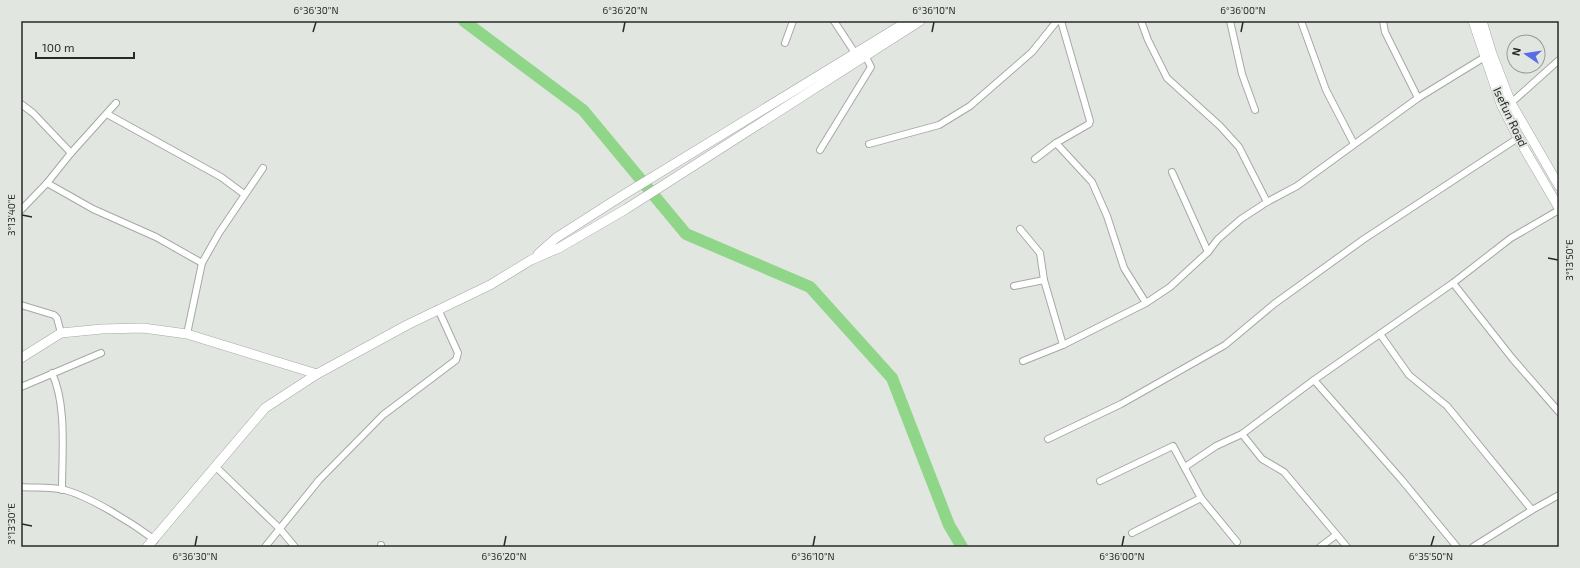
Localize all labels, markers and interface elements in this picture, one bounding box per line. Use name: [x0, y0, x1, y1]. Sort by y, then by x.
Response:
text: 6°36'30"N: [294, 4, 338, 16]
text: 6°36'20"N: [603, 4, 647, 16]
text: 6°36'10"N: [912, 4, 956, 16]
text: 6°36'00"N: [1220, 4, 1266, 16]
scale bar: [36, 34, 134, 60]
north arrow: [1506, 34, 1546, 74]
text: 100 m: [42, 40, 74, 54]
text: N: [1509, 46, 1523, 57]
street label: Isefun Road: [1491, 84, 1531, 149]
text: 3°13'40"E: [5, 194, 17, 236]
text: 3°13'50"E: [1563, 239, 1575, 281]
text: 3°13'30"E: [5, 503, 17, 545]
text: 6°36'30"N: [173, 550, 217, 562]
text: 6°36'20"N: [482, 550, 526, 562]
text: 6°36'10"N: [791, 550, 835, 562]
text: 6°36'00"N: [1099, 550, 1145, 562]
text: 6°35'50"N: [1409, 550, 1453, 562]

